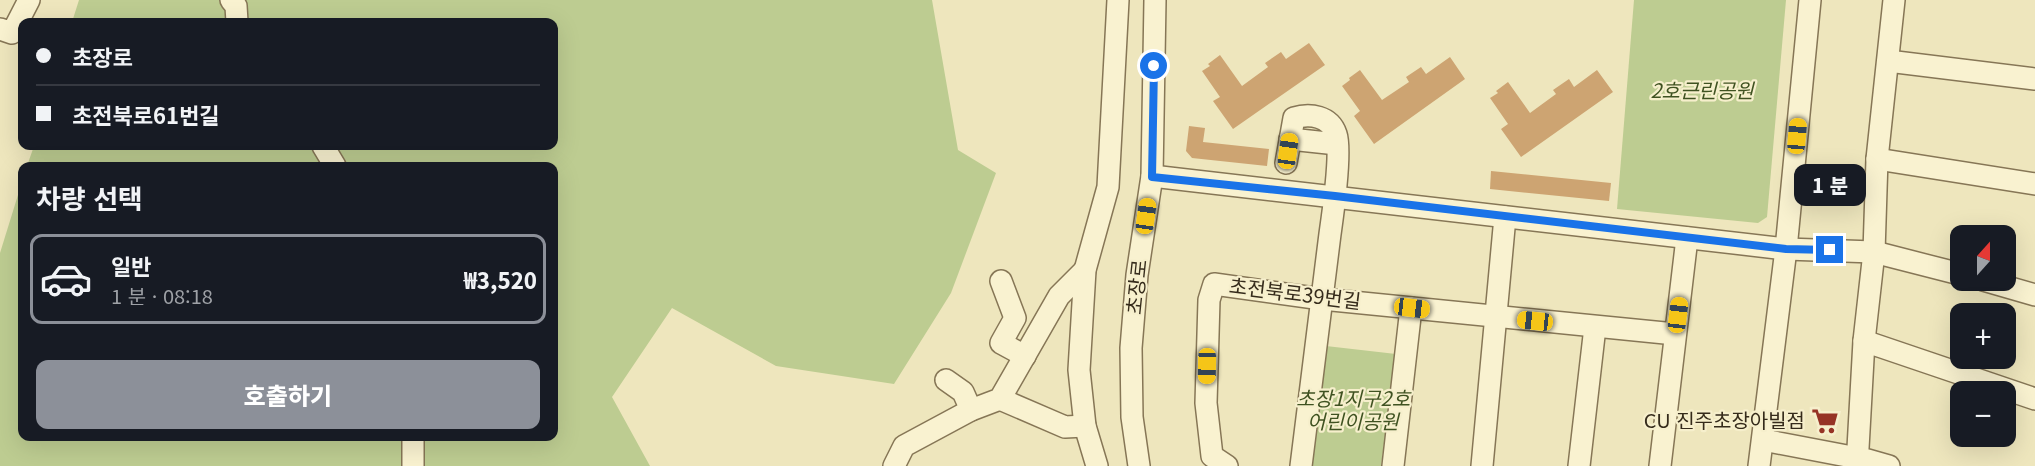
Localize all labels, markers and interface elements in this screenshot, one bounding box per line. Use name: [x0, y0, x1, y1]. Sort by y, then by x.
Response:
text: 초장로: [72, 40, 133, 72]
route start: [1140, 52, 1167, 79]
park label: 2호근린공원: [1650, 75, 1755, 104]
text: 초전북로61번길: [72, 98, 219, 130]
car: [1786, 117, 1808, 155]
car: [1277, 132, 1299, 170]
callout: 1 분: [1794, 163, 1866, 205]
text: 1 분: [1812, 170, 1848, 199]
text: 차량 선택: [36, 178, 143, 217]
car: [1135, 197, 1157, 235]
north arrow: [1950, 225, 2016, 291]
map controls: [1950, 225, 2016, 447]
route end: [1816, 236, 1843, 263]
text: 일반: [111, 249, 151, 281]
icon: car: [39, 252, 93, 306]
street label: 초장로: [1118, 258, 1153, 316]
text: ₩3,520: [464, 263, 537, 295]
street label: 초전북로39번길: [1228, 270, 1363, 315]
text: 1 분 · 08:18: [111, 281, 213, 310]
car: [1667, 296, 1689, 334]
car: [1393, 297, 1431, 319]
button: +: [1950, 303, 2016, 369]
car: [1516, 310, 1554, 332]
car: [1198, 348, 1216, 384]
button: 호출하기: [36, 360, 540, 429]
button: −: [1950, 381, 2016, 447]
park label: 초장1지구2호 어린이공원: [1296, 383, 1412, 435]
place label: CU 진주초장아빌점: [1644, 405, 1805, 434]
supermarket icon: CU 진주초장아빌점: [1810, 406, 1840, 436]

